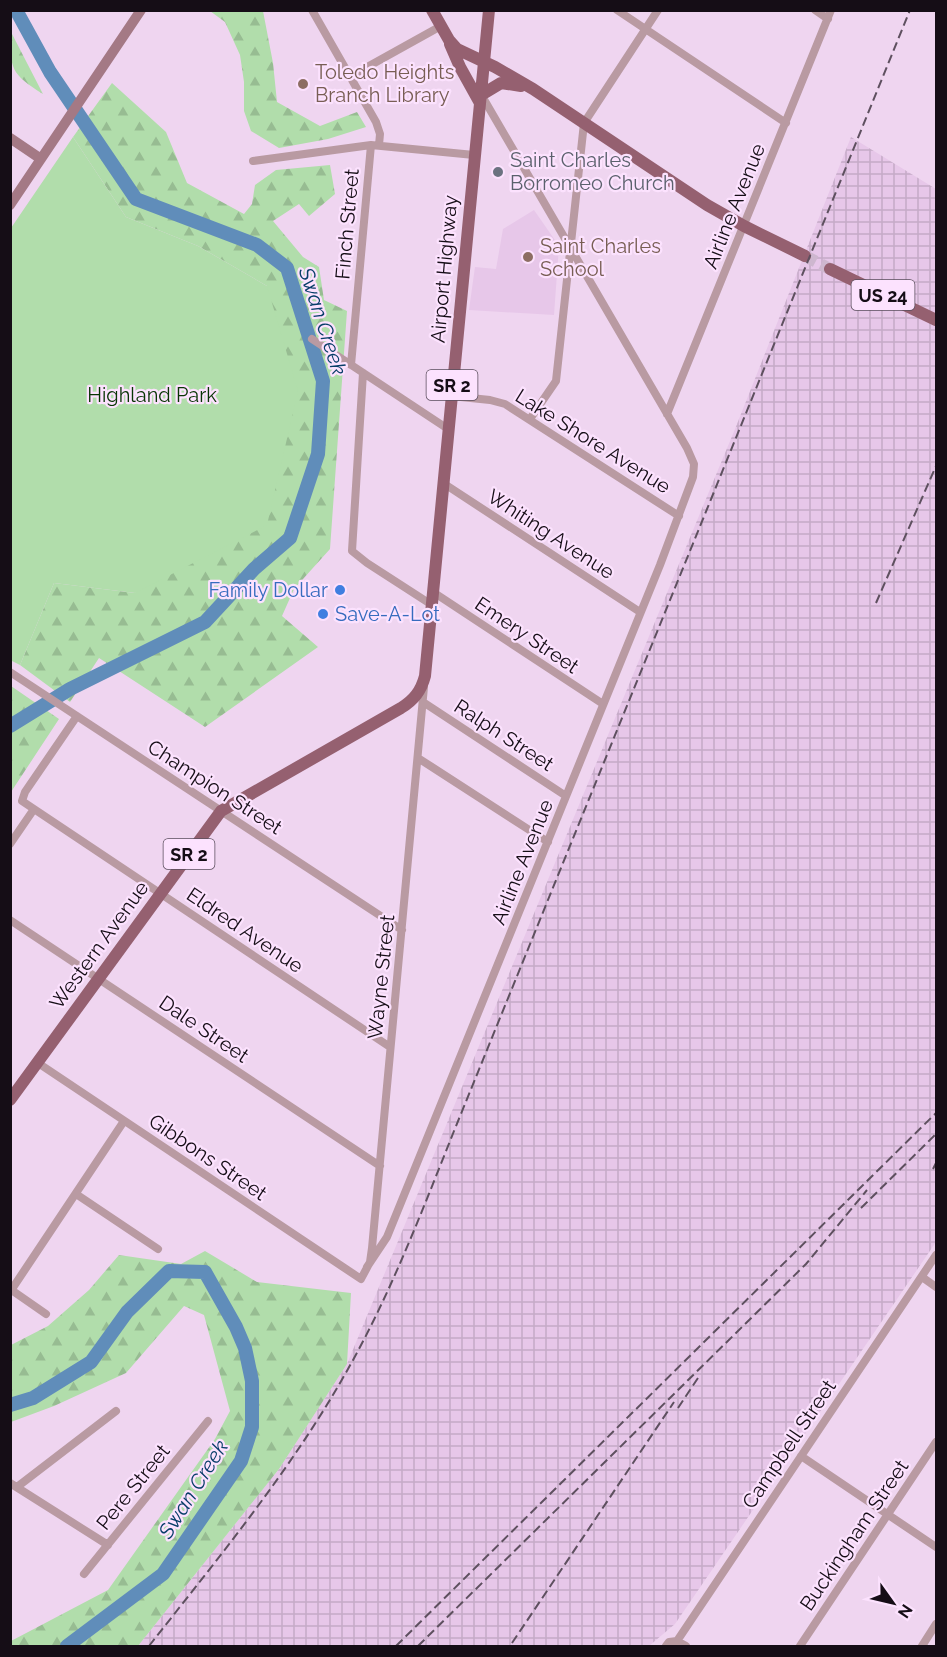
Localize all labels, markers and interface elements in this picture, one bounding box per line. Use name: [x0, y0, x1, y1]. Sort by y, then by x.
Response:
place label: Toledo Heights Branch Library: [315, 60, 454, 107]
marker: Toledo Heights Branch Library: [296, 77, 310, 91]
street label: Airline Avenue: [698, 140, 770, 272]
place label: Saint Charles Borromeo Church: [510, 148, 675, 195]
marker: Saint Charles Borromeo Church: [491, 165, 505, 179]
street label: Finch Street: [330, 167, 364, 280]
street label: Airport Highway: [426, 194, 462, 344]
place label: Saint Charles School: [540, 234, 661, 281]
marker: Saint Charles School: [521, 250, 535, 264]
water label: Swan Creek: [294, 263, 352, 378]
road number: US 24: [852, 280, 914, 310]
road number: SR 2: [426, 370, 478, 400]
park label: Highland Park: [87, 383, 217, 407]
street label: Lake Shore Avenue: [511, 384, 675, 499]
street label: Whiting Avenue: [483, 484, 619, 584]
place label: Family Dollar: [208, 578, 328, 602]
marker: Family Dollar: [333, 583, 347, 597]
street label: Emery Street: [471, 591, 584, 679]
place label: Save-A-Lot: [335, 602, 440, 626]
marker: Save-A-Lot: [316, 607, 330, 621]
street label: Ralph Street: [450, 694, 559, 776]
street label: Champion Street: [143, 735, 287, 840]
street label: Airline Avenue: [486, 796, 558, 928]
road number: SR 2: [164, 839, 214, 869]
street label: Western Avenue: [44, 876, 154, 1014]
street label: Eldred Avenue: [182, 882, 308, 978]
street label: Wayne Street: [363, 913, 400, 1041]
street label: Dale Street: [155, 990, 254, 1068]
street label: Gibbons Street: [144, 1109, 272, 1205]
street label: Campbell Street: [737, 1375, 841, 1513]
water label: Swan Creek: [152, 1435, 233, 1544]
street label: Pere Street: [91, 1439, 175, 1535]
street label: Buckingham Street: [795, 1455, 914, 1615]
north arrow: [863, 1573, 923, 1633]
text: N: [894, 1601, 916, 1621]

